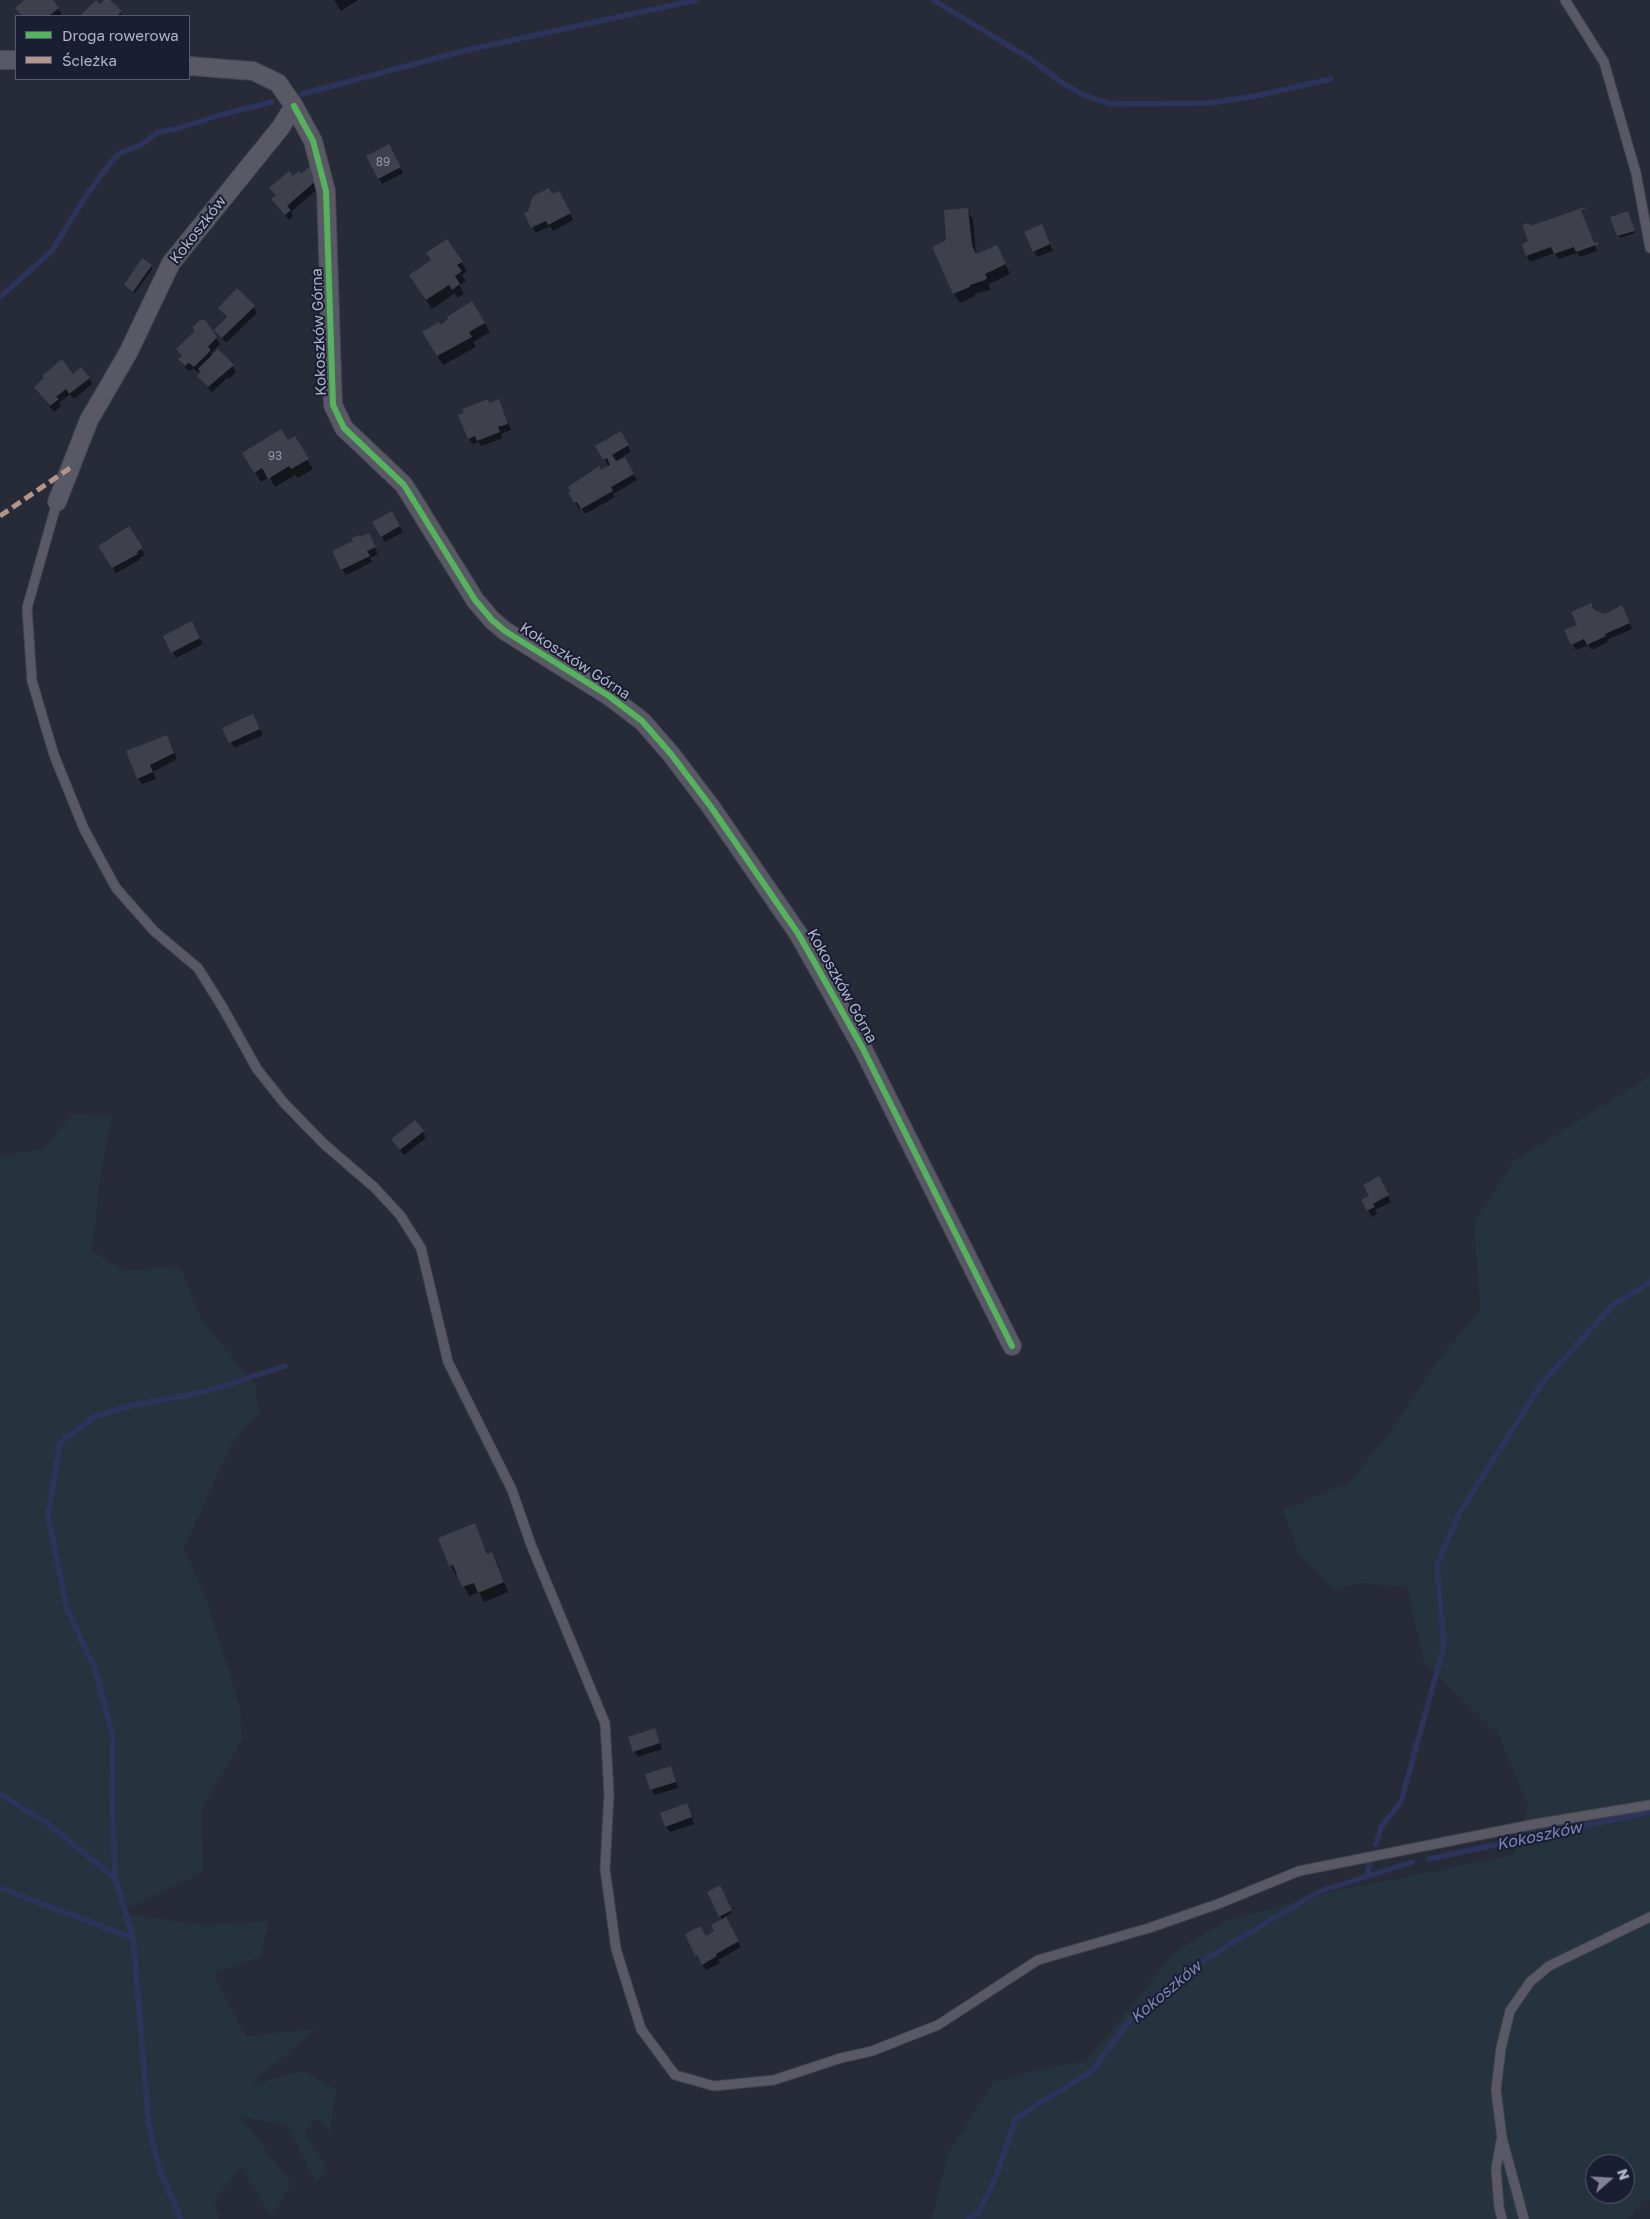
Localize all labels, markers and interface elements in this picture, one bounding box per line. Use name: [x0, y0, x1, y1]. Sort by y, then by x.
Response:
legend: [15, 15, 190, 80]
text: Droga rowerowa: [62, 26, 179, 44]
text: Ścieżka: [62, 51, 117, 69]
house number: 89: [376, 155, 390, 169]
street label: Kokoszków: [166, 193, 230, 267]
street label: Kokoszków Górna: [308, 268, 330, 396]
house number: 93: [268, 449, 282, 463]
street label: Kokoszków Górna: [516, 619, 634, 703]
street label: Kokoszków Górna: [803, 926, 881, 1046]
water label: Kokoszków: [1495, 1818, 1583, 1854]
water label: Kokoszków: [1127, 1957, 1205, 2027]
north arrow: [1585, 2154, 1635, 2204]
text: N: [1614, 2166, 1633, 2182]

